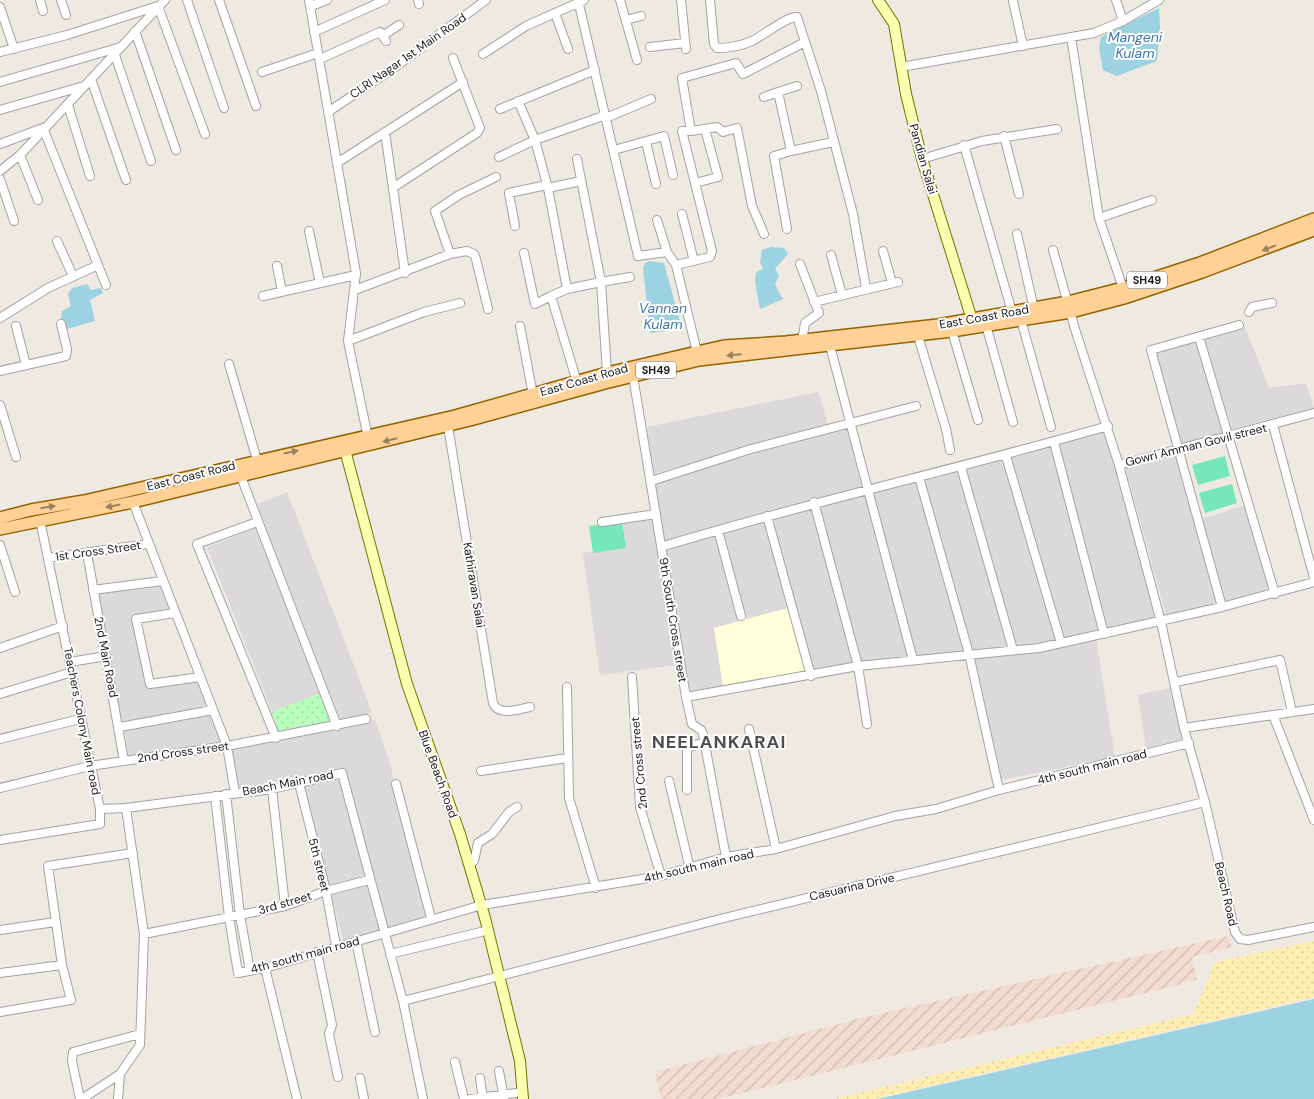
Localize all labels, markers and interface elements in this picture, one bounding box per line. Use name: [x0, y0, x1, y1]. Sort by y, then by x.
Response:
street label: CLRI Nagar 1st Main Road: [347, 10, 469, 102]
water label: Mangeni Kulam: [1108, 28, 1163, 62]
street label: Pandian Salai: [905, 122, 941, 196]
one-way arrow: [1261, 244, 1276, 252]
road number: SH49: [1127, 272, 1167, 288]
water label: Vannan Kulam: [639, 299, 687, 333]
street label: East Coast Road: [938, 301, 1030, 333]
one-way arrow: [726, 352, 742, 360]
street label: East Coast Road: [538, 360, 630, 400]
road number: SH49: [636, 362, 676, 378]
street label: Gowri Amman Govil street: [1124, 420, 1269, 470]
one-way arrow: [382, 436, 397, 444]
one-way arrow: [284, 448, 300, 456]
street label: East Coast Road: [145, 457, 237, 495]
one-way arrow: [105, 502, 120, 510]
one-way arrow: [40, 503, 56, 511]
street label: 1st Cross Street: [54, 537, 142, 565]
street label: Kathiravan Salai: [459, 541, 489, 629]
street label: 9th South Cross street: [655, 556, 691, 684]
street label: 2nd Main Road: [90, 615, 122, 699]
street label: Teachers Colony Main road: [60, 646, 104, 796]
street label: 2nd Cross street: [627, 716, 651, 810]
street label: Blue Beach Road: [415, 728, 461, 820]
district label: NEELANKARAI: [652, 730, 786, 754]
street label: 2nd Cross street: [136, 738, 230, 766]
street label: 4th south main road: [1036, 746, 1148, 788]
street label: Beach Main road: [241, 766, 335, 800]
street label: 5th street: [305, 836, 333, 894]
street label: 4th south main road: [642, 846, 756, 886]
street label: Beach Road: [1211, 860, 1241, 928]
street label: Casuarina Drive: [808, 869, 896, 905]
street label: 3rd street: [256, 888, 314, 918]
street label: 4th south main road: [249, 933, 361, 977]

